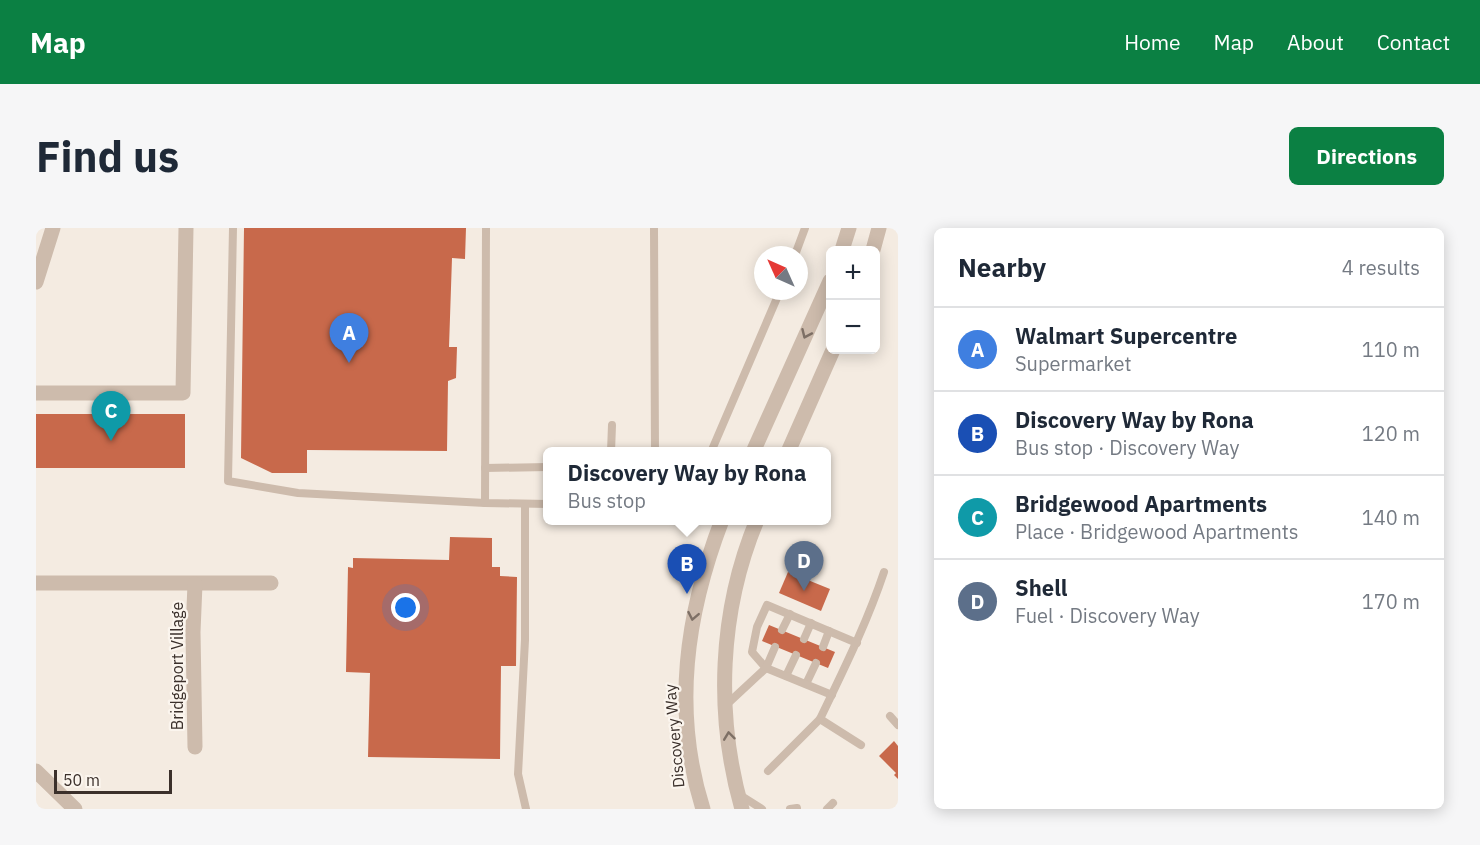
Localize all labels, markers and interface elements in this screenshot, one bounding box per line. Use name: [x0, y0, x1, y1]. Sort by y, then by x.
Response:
text: Map: [30, 24, 86, 61]
text: Home: [1124, 28, 1181, 56]
text: Map: [1214, 28, 1254, 56]
text: About: [1287, 28, 1344, 56]
text: Contact: [1377, 28, 1450, 56]
button: Directions: [1289, 127, 1444, 185]
text: Find us: [36, 129, 179, 184]
north arrow: [754, 246, 808, 300]
map controls: [826, 246, 880, 354]
button: +: [826, 246, 880, 300]
text: Nearby: [958, 250, 1046, 284]
text: 4 results: [1342, 254, 1420, 281]
button: −: [826, 300, 880, 354]
pin: A: [330, 314, 368, 363]
text: Walmart Supercentre: [1015, 321, 1237, 350]
one-way arrow: [802, 328, 814, 339]
text: A: [971, 336, 984, 363]
text: 110 m: [1362, 336, 1420, 363]
text: Supermarket: [1015, 350, 1132, 377]
pin: C: [92, 392, 130, 441]
text: Discovery Way by Rona: [1015, 405, 1254, 434]
text: B: [971, 420, 984, 447]
text: 120 m: [1362, 420, 1420, 447]
text: Bus stop · Discovery Way: [1015, 434, 1239, 461]
popup: [543, 447, 831, 525]
text: Discovery Way by Rona: [568, 458, 806, 487]
text: Bus stop: [568, 487, 646, 514]
text: Bridgewood Apartments: [1015, 489, 1267, 518]
text: C: [971, 504, 984, 531]
text: 140 m: [1362, 504, 1420, 531]
text: Place · Bridgewood Apartments: [1015, 518, 1299, 545]
pin: D: [784, 542, 824, 591]
pin: B: [668, 544, 706, 594]
text: Shell: [1015, 573, 1067, 602]
text: D: [971, 588, 984, 615]
text: 170 m: [1362, 588, 1420, 615]
your location: [391, 593, 420, 622]
street label: Bridgeport Village: [167, 602, 187, 730]
text: Fuel · Discovery Way: [1015, 602, 1200, 629]
one-way arrow: [687, 611, 700, 621]
street label: Discovery Way: [659, 683, 689, 789]
one-way arrow: [723, 731, 735, 741]
scale bar: [54, 767, 172, 794]
text: 50 m: [63, 770, 100, 790]

